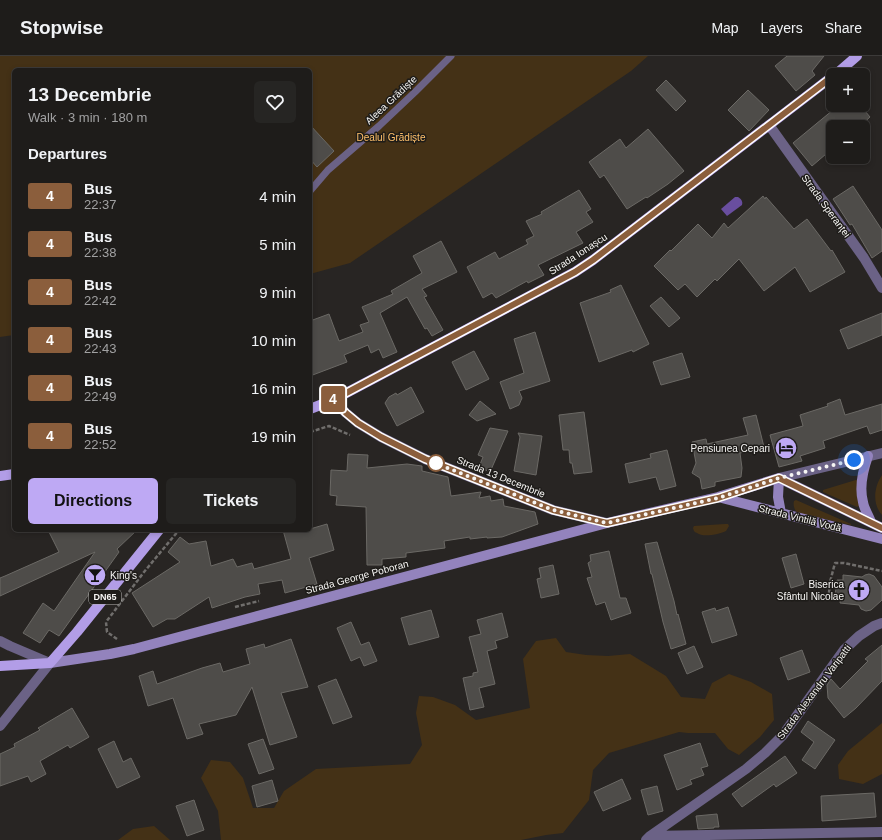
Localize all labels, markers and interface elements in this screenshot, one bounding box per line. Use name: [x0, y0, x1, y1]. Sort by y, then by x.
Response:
text: Stopwise: [20, 17, 103, 38]
text: Map: [711, 20, 739, 36]
text: Layers: [761, 20, 803, 36]
text: Share: [825, 20, 862, 36]
map controls: [826, 68, 870, 164]
button: +: [826, 68, 870, 112]
street label: Aleea Grădiște: [363, 73, 419, 127]
button: heart: [254, 81, 296, 123]
text: 13 Decembrie: [28, 84, 152, 105]
text: Walk · 3 min · 180 m: [28, 110, 147, 125]
button: −: [826, 120, 870, 164]
park label: Dealul Grădiște: [357, 132, 426, 143]
text: Departures: [28, 145, 107, 162]
street label: Strada Speranței: [799, 172, 853, 240]
text: Bus: [84, 180, 112, 197]
text: 4: [46, 188, 54, 204]
text: 4 min: [259, 188, 296, 205]
text: 22:37: [84, 197, 117, 212]
text: Bus: [84, 228, 112, 245]
street label: Strada Ionașcu: [547, 231, 609, 277]
text: 4: [46, 236, 54, 252]
text: 5 min: [259, 236, 296, 253]
text: 22:38: [84, 245, 117, 260]
text: Bus: [84, 276, 112, 293]
text: 4: [46, 284, 54, 300]
text: 9 min: [259, 284, 296, 301]
text: 22:42: [84, 293, 117, 308]
text: Bus: [84, 324, 112, 341]
text: 4: [46, 332, 54, 348]
text: 10 min: [251, 332, 296, 349]
text: 22:43: [84, 341, 117, 356]
text: Bus: [84, 372, 112, 389]
text: 4: [46, 380, 54, 396]
text: 16 min: [251, 380, 296, 397]
line badge: 4: [320, 386, 346, 412]
text: 22:49: [84, 389, 117, 404]
text: 4: [329, 391, 337, 407]
text: Bus: [84, 420, 112, 437]
text: 4: [46, 428, 54, 444]
text: 19 min: [251, 428, 296, 445]
hotel icon: Pensiunea Cepari: [773, 435, 799, 461]
text: 22:52: [84, 437, 117, 452]
place label: Pensiunea Cepari: [691, 443, 770, 454]
your location: [844, 450, 864, 470]
unlabelled marker: [427, 454, 445, 472]
street label: Strada 13 Decembrie: [455, 454, 547, 500]
button: Directions: [28, 478, 158, 524]
button: Tickets: [166, 478, 296, 524]
street label: Strada Vintilă Vodă: [757, 502, 843, 534]
street label: Strada George Poboran: [304, 558, 410, 596]
bar icon: King's: [82, 562, 108, 588]
place label: King's: [110, 570, 137, 581]
church icon: Biserica Sfântul Nicolae: [846, 577, 872, 603]
place label: Biserica Sfântul Nicolae: [777, 579, 844, 602]
road number: DN65: [89, 590, 121, 604]
street label: Strada Alexandru Varipatti: [775, 643, 853, 741]

